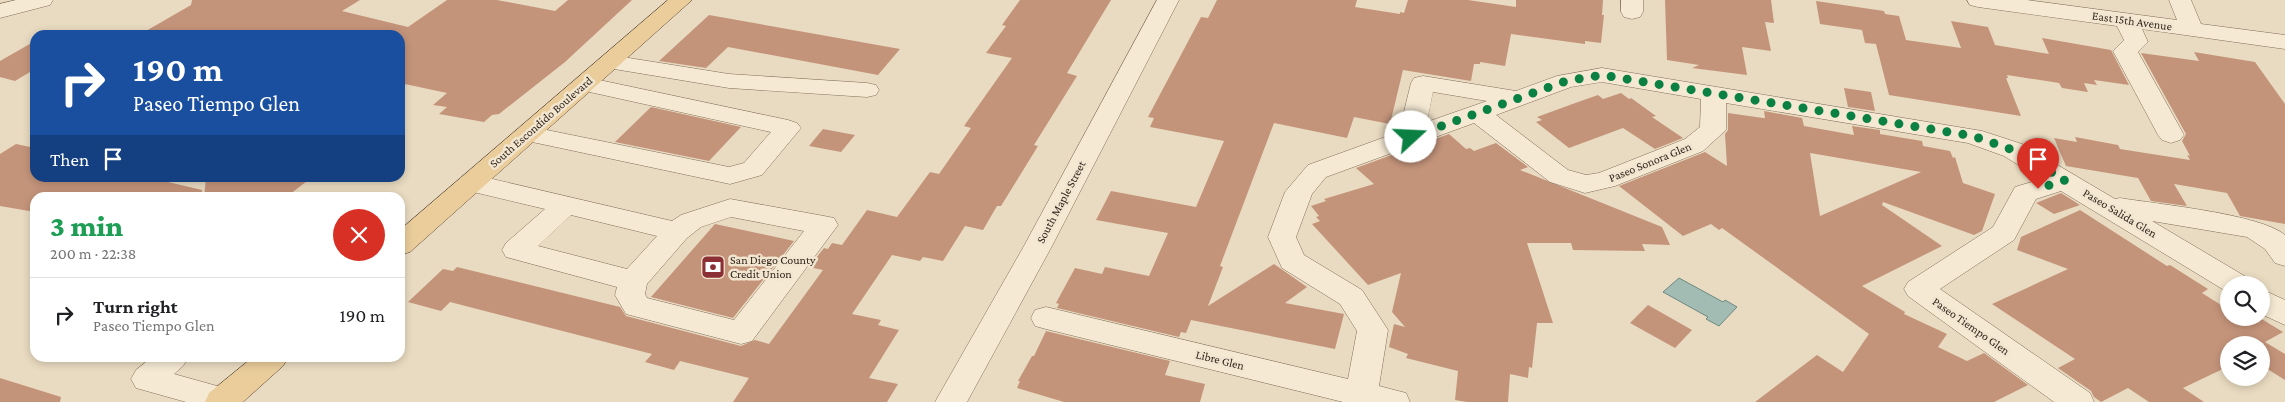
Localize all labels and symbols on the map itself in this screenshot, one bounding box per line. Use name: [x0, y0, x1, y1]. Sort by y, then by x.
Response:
street label: East 15th Avenue: [2091, 8, 2173, 34]
street label: South Escondido Boulevard: [487, 73, 596, 170]
position arrow: [1384, 110, 1436, 162]
pin: [2017, 138, 2059, 189]
street label: Paseo Sonora Glen: [1607, 139, 1694, 185]
street label: South Maple Street: [1033, 158, 1089, 246]
street label: Paseo Salida Glen: [2081, 185, 2160, 241]
place label: San Diego County Credit Union: [730, 253, 816, 281]
bank icon: San Diego County Credit Union: [700, 254, 726, 280]
street label: Paseo Tiempo Glen: [1930, 294, 2013, 358]
street label: Libre Glen: [1194, 347, 1246, 373]

